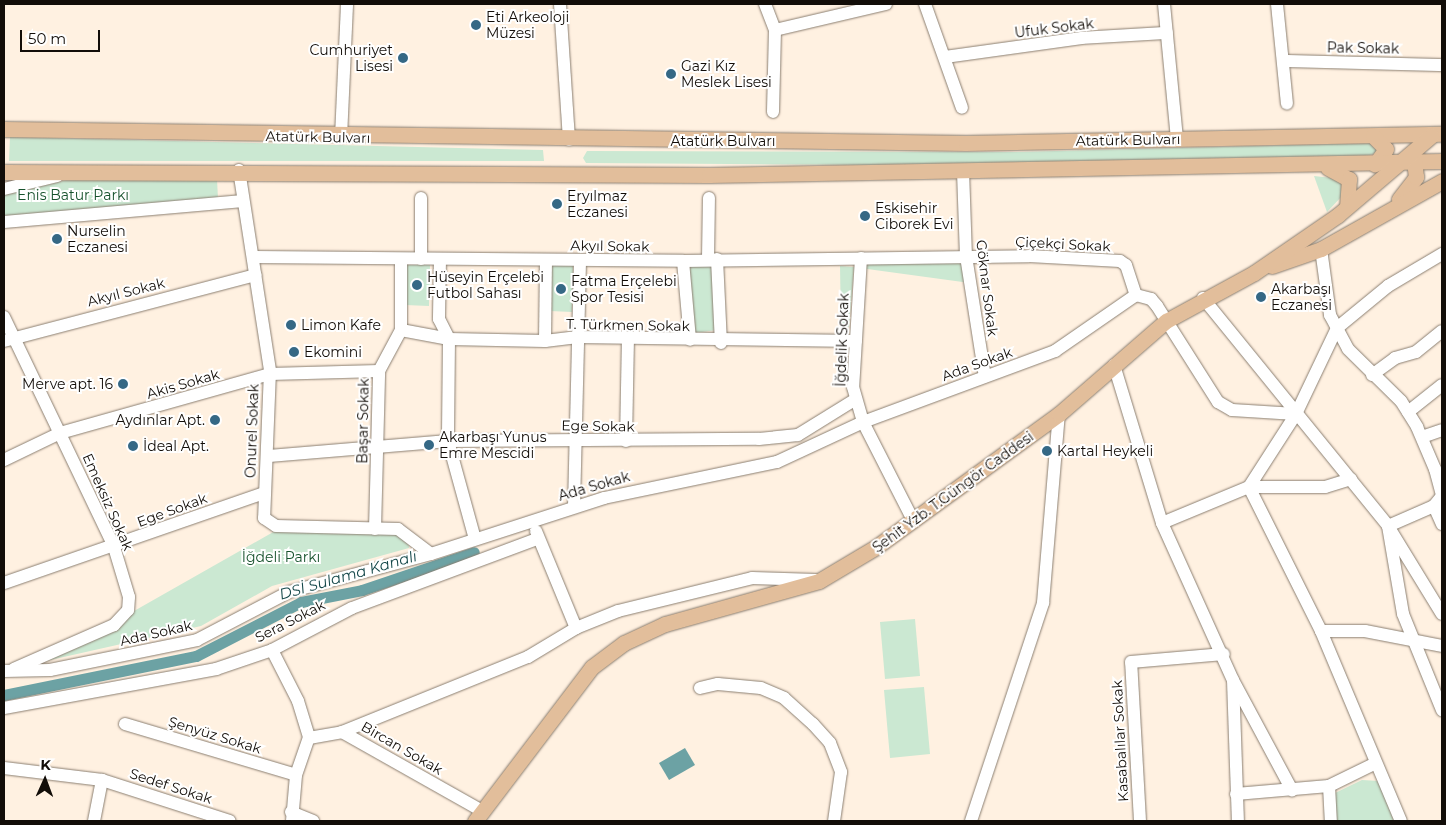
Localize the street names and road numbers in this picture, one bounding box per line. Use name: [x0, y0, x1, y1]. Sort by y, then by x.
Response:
street label: Ufuk Sokak: [1014, 15, 1094, 41]
street label: Pak Sokak: [1327, 39, 1399, 57]
street label: Atatürk Bulvarı: [265, 128, 371, 146]
street label: Atatürk Bulvarı: [1075, 131, 1181, 149]
street label: Atatürk Bulvarı: [671, 133, 775, 149]
street label: Çiçekçi Sokak: [1015, 233, 1111, 255]
street label: Akyıl Sokak: [570, 237, 650, 255]
street label: Göknar Sokak: [973, 239, 1001, 337]
street label: Akyıl Sokak: [86, 274, 166, 310]
street label: İğdelik Sokak: [832, 293, 852, 387]
street label: T. Türkmen Sokak: [566, 316, 690, 334]
street label: Ada Sokak: [940, 344, 1014, 384]
street label: Akis Sokak: [145, 366, 221, 402]
street label: Başar Sokak: [354, 378, 372, 464]
street label: Onurel Sokak: [242, 384, 262, 478]
street label: Ege Sokak: [561, 417, 635, 435]
street label: Şehit Yzb. T.Güngör Caddesi: [869, 428, 1037, 556]
street label: Emeksiz Sokak: [79, 451, 137, 553]
street label: Ada Sokak: [556, 468, 632, 504]
street label: Ege Sokak: [135, 490, 209, 530]
street label: Sera Sokak: [252, 596, 328, 646]
street label: Ada Sokak: [118, 617, 194, 649]
street label: Kasabalılar Sokak: [1108, 680, 1132, 802]
street label: Şenyüz Sokak: [166, 713, 264, 757]
street label: Bircan Sokak: [358, 718, 446, 778]
street label: Sedef Sokak: [128, 765, 214, 807]

